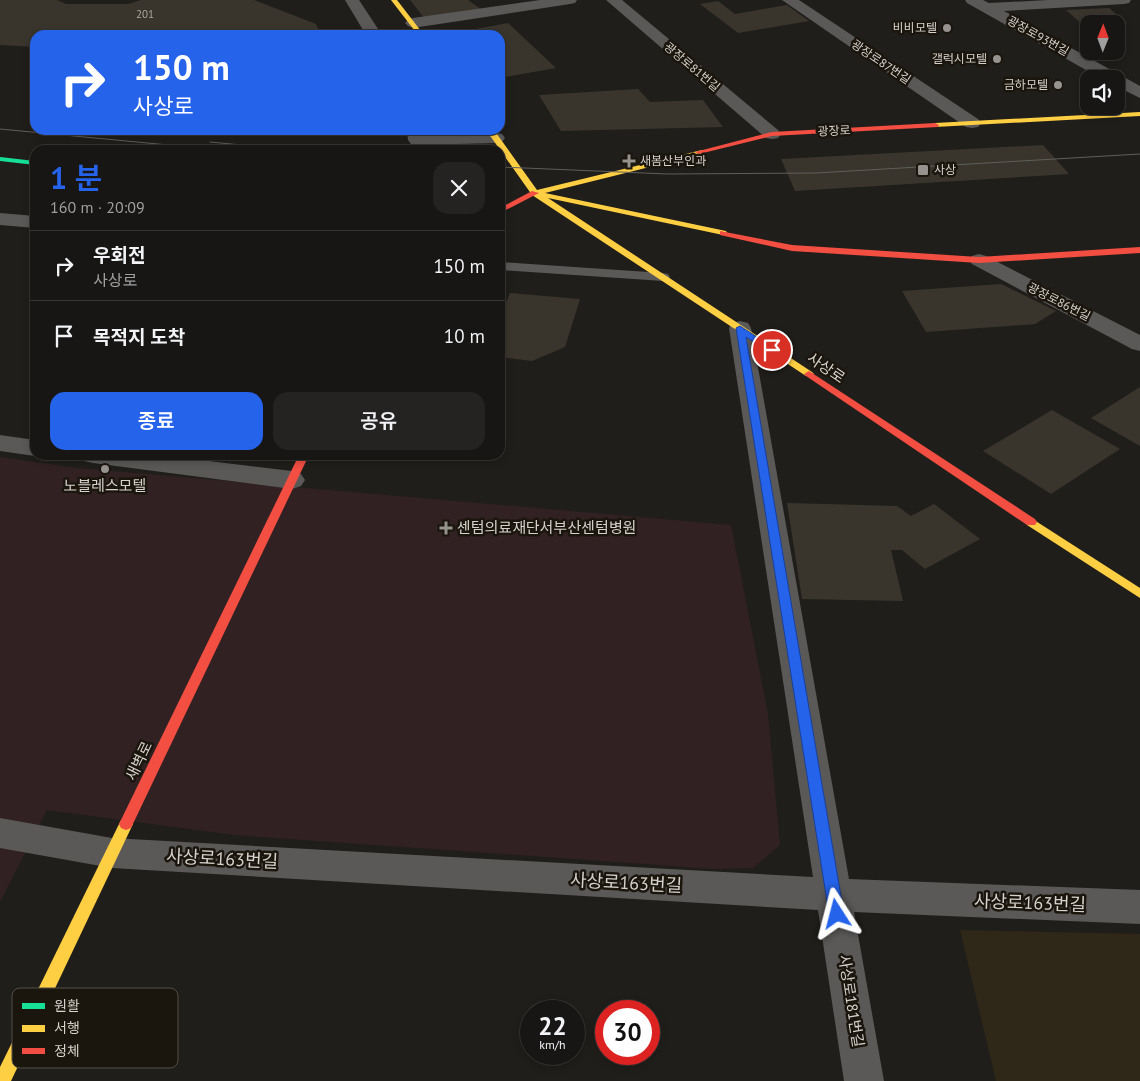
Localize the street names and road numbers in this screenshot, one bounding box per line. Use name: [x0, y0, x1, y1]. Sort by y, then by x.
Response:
street label: 광장로93번길: [1005, 12, 1072, 59]
street label: 광장로87번길: [849, 36, 914, 87]
street label: 광장로81번길: [661, 39, 723, 94]
street label: 광장로: [817, 122, 851, 139]
street label: 광장로86번길: [1025, 279, 1093, 324]
street label: 사상로: [804, 348, 849, 387]
street label: 새벽로: [121, 738, 156, 784]
street label: 사상로163번길: [165, 844, 279, 873]
street label: 사상로163번길: [569, 868, 683, 897]
street label: 사상로163번길: [974, 889, 1087, 916]
street label: 사상로181번길: [835, 953, 868, 1049]

